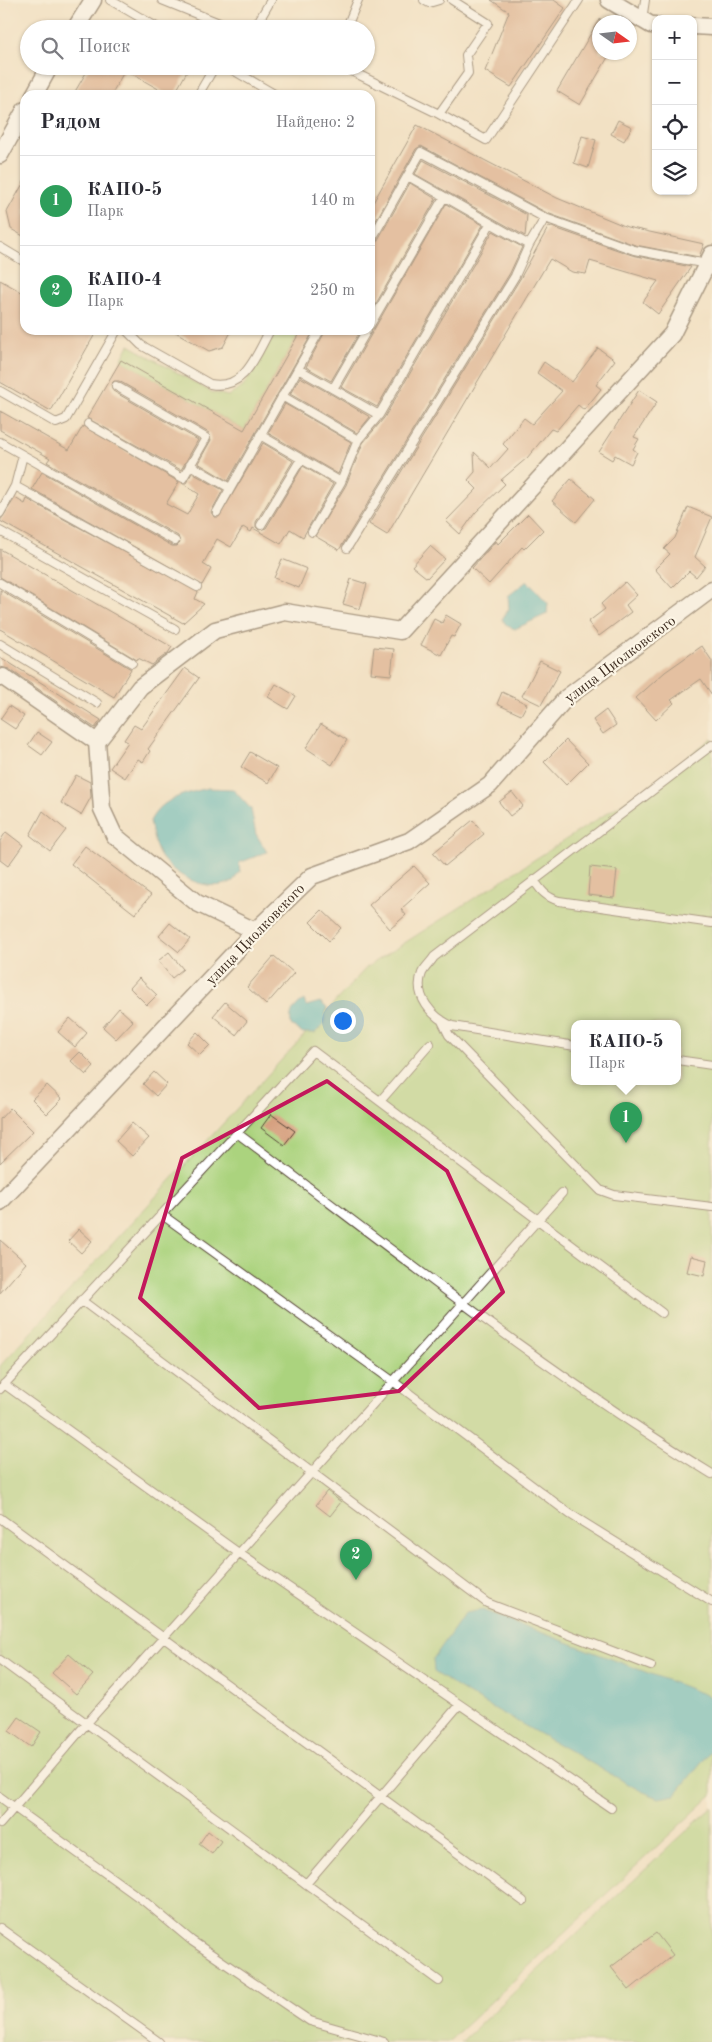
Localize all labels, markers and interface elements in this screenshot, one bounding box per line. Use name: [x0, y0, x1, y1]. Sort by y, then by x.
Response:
north arrow: [592, 15, 637, 60]
map controls: [652, 15, 697, 195]
button: +: [652, 15, 697, 60]
search box: [20, 20, 375, 75]
icon: search: [38, 34, 66, 62]
text: Поиск: [78, 38, 130, 57]
button: −: [652, 60, 697, 105]
button: locate: [652, 105, 697, 150]
text: Рядом: [40, 112, 101, 133]
text: Найдено: 2: [276, 115, 355, 131]
button: layers: [652, 150, 697, 195]
text: КАПО-5: [87, 181, 162, 200]
text: 1: [51, 193, 61, 209]
text: 140 m: [310, 193, 355, 209]
text: Парк: [87, 204, 124, 220]
text: КАПО-4: [87, 271, 162, 290]
text: 2: [51, 283, 61, 299]
text: 250 m: [310, 283, 355, 299]
text: Парк: [87, 294, 124, 310]
street label: улица Циолковского: [563, 614, 679, 707]
street label: улица Циолковского: [204, 881, 308, 989]
your location: [330, 1008, 356, 1034]
popup: [571, 1020, 681, 1085]
text: КАПО-5: [588, 1033, 664, 1052]
text: Парк: [588, 1056, 625, 1072]
pin: 1: [610, 1102, 642, 1143]
pin: 2: [340, 1539, 372, 1580]

